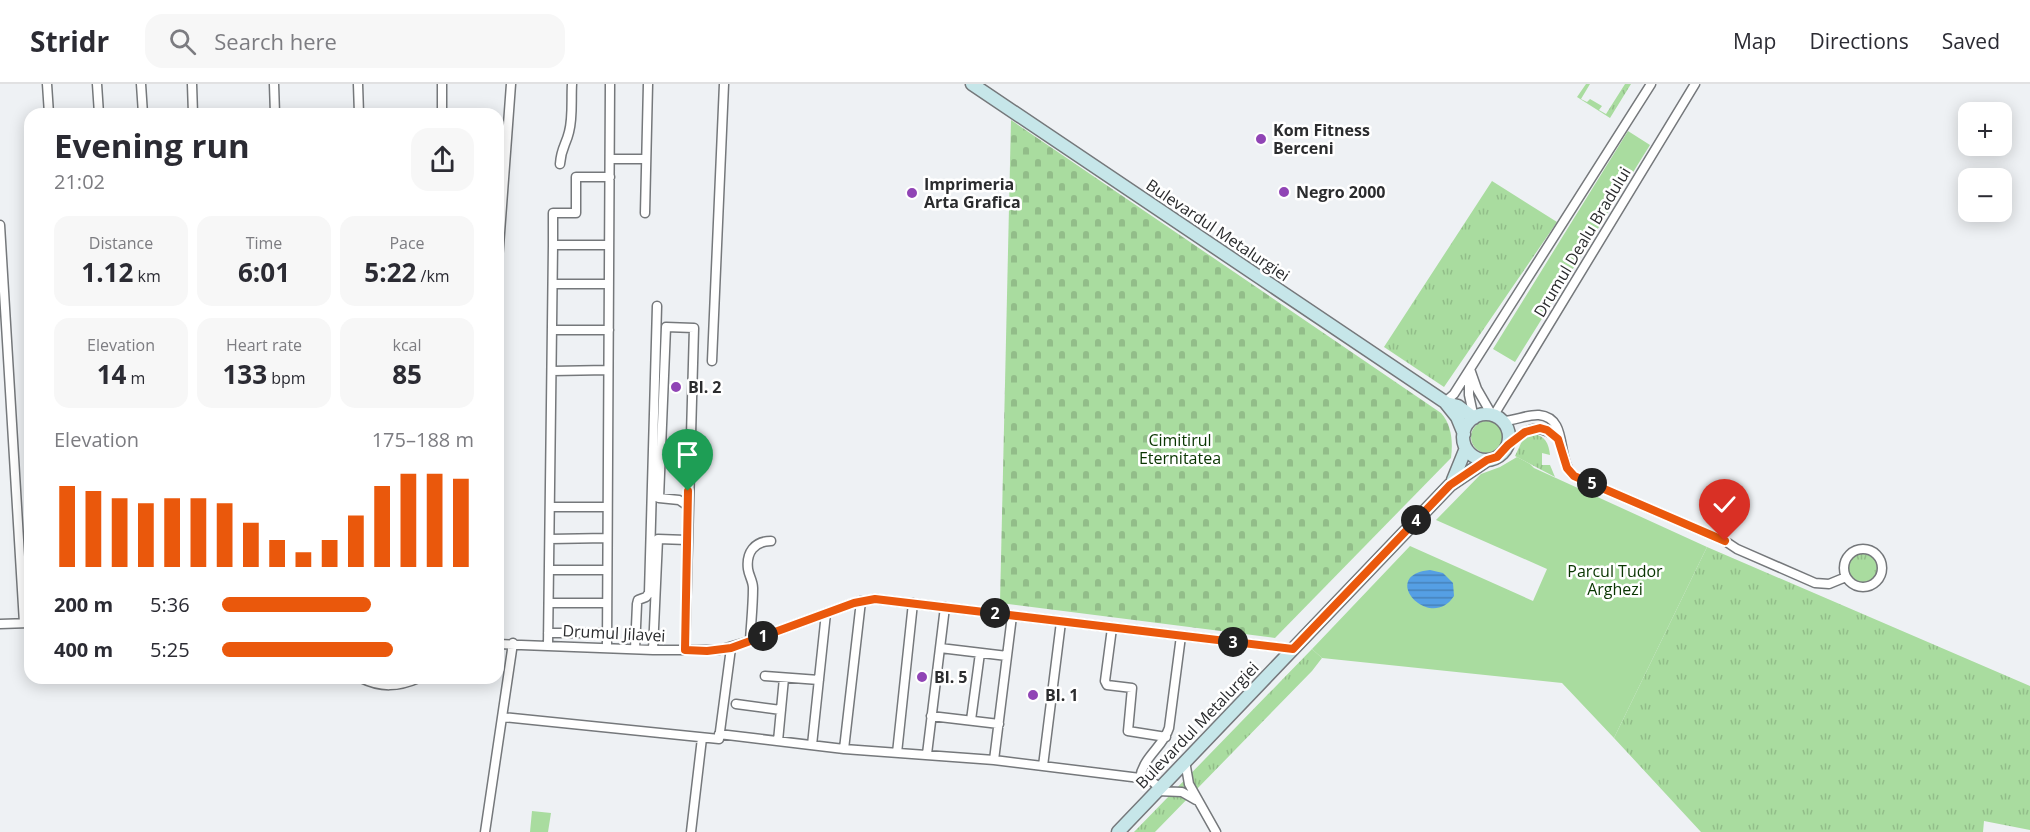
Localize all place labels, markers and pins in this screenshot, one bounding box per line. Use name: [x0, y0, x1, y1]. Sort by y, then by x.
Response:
place label: Kom Fitness Berceni: [1273, 119, 1370, 159]
marker: Kom Fitness Berceni: [1254, 132, 1268, 146]
place label: Imprimeria Arta Grafica: [924, 173, 1021, 213]
place label: Negro 2000: [1296, 181, 1385, 203]
marker: Negro 2000: [1277, 185, 1291, 199]
marker: Imprimeria Arta Grafica: [905, 186, 919, 200]
place label: Bl. 2: [688, 376, 722, 398]
marker: Bl. 2: [669, 380, 683, 394]
pin: [662, 429, 713, 491]
pin: 5: [1577, 468, 1607, 498]
pin: [1699, 479, 1750, 541]
pin: 4: [1401, 505, 1431, 535]
pin: 2: [980, 598, 1010, 628]
pin: 1: [748, 621, 778, 651]
pin: 3: [1218, 627, 1248, 657]
place label: Bl. 5: [934, 666, 968, 688]
marker: Bl. 5: [915, 670, 929, 684]
place label: Bl. 1: [1045, 684, 1079, 706]
marker: Bl. 1: [1026, 688, 1040, 702]

